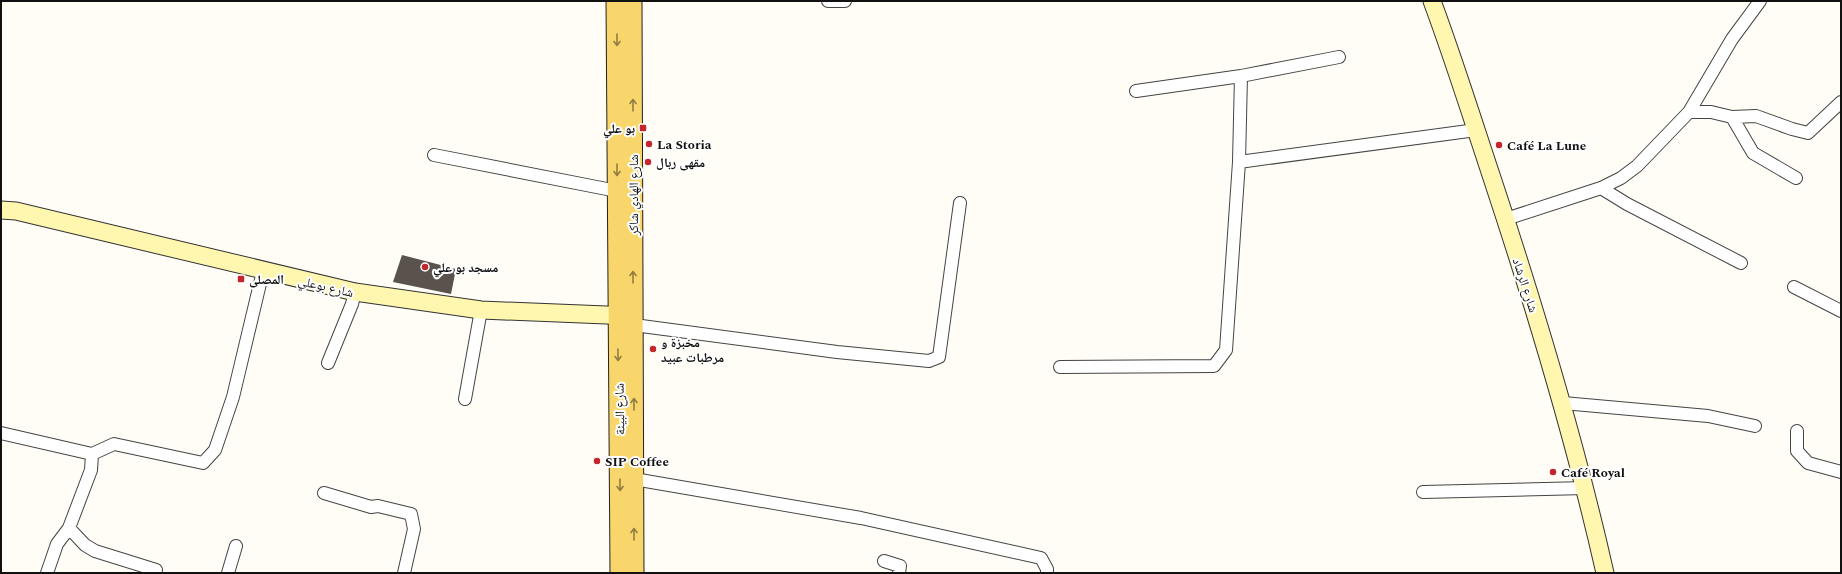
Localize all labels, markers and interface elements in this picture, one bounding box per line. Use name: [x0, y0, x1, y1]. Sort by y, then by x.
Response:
one-way arrow: [613, 33, 621, 46]
one-way arrow: [629, 99, 637, 112]
place label: بو علي: [603, 119, 635, 139]
marker: بو علي: [638, 123, 648, 133]
place label: La Storia: [657, 135, 712, 155]
place label: Café La Lune: [1507, 136, 1586, 156]
marker: La Storia: [644, 139, 654, 149]
marker: Café La Lune: [1494, 140, 1504, 150]
place label: مقهى ربال: [656, 153, 705, 173]
street label: شارع الهادي شاكر: [624, 154, 644, 237]
marker: مقهى ربال: [643, 157, 653, 167]
one-way arrow: [613, 163, 621, 176]
street label: شارع الرشاد: [1507, 255, 1543, 315]
place label: مسجد بو علي: [433, 258, 498, 278]
marker: مسجد بو علي: [420, 262, 430, 272]
place label: المصلى: [249, 270, 284, 290]
street label: شارع بوعلي: [296, 271, 355, 303]
one-way arrow: [630, 271, 637, 284]
marker: المصلى: [236, 274, 246, 284]
place label: مخبزة و مرطبات عبيد: [661, 333, 724, 368]
marker: مخبزة و مرطبات عبيد: [648, 344, 658, 354]
one-way arrow: [614, 348, 622, 361]
street label: شارع البيئة: [610, 383, 630, 435]
one-way arrow: [630, 398, 638, 411]
place label: SIP Coffee: [605, 452, 669, 472]
marker: SIP Coffee: [592, 456, 602, 466]
place label: Café Royal: [1561, 463, 1625, 483]
marker: Café Royal: [1548, 467, 1558, 477]
one-way arrow: [616, 478, 623, 491]
one-way arrow: [630, 528, 638, 541]

